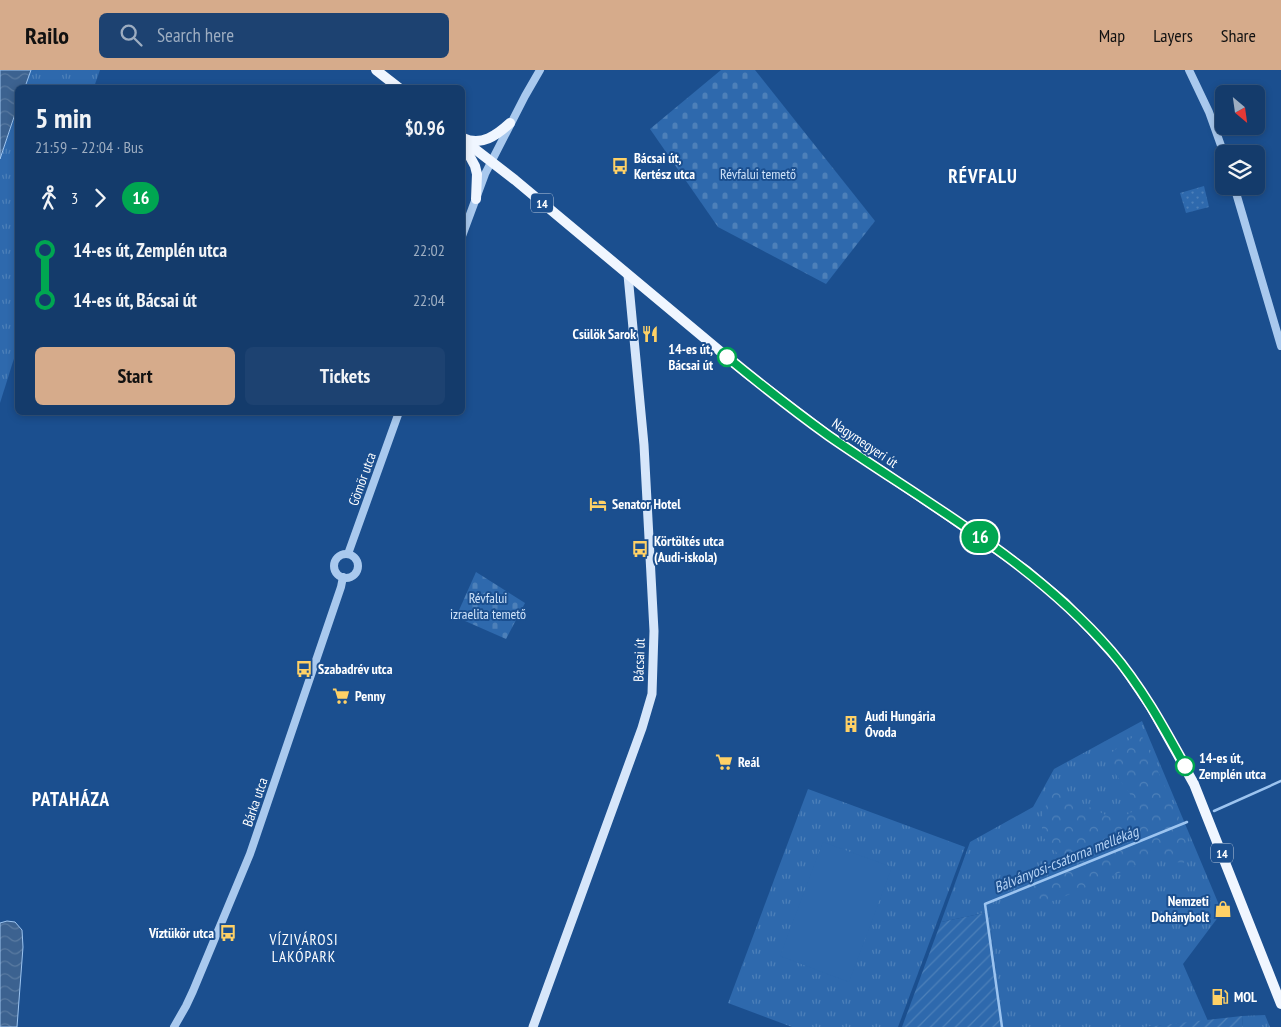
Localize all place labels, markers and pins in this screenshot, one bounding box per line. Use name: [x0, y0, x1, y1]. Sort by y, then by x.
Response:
place label: Bácsai út, Kertész utca: [634, 149, 695, 183]
bus stop icon: Bácsai út, Kertész utca: [610, 156, 630, 176]
restaurant icon: Csülök Sarok: [640, 324, 660, 344]
place label: Csülök Sarok: [573, 325, 636, 343]
place label: 14-es út, Bácsai út: [668, 340, 713, 374]
marker: 14-es út, Bácsai út: [717, 347, 737, 367]
hotel icon: Senator Hotel: [588, 494, 608, 514]
place label: Senator Hotel: [612, 495, 681, 513]
place label: Körtöltés utca (Audi-iskola): [654, 532, 724, 566]
bus stop icon: Körtöltés utca (Audi-iskola): [630, 539, 650, 559]
bus stop icon: Szabadrév utca: [294, 659, 314, 679]
place label: Szabadrév utca: [318, 660, 393, 678]
supermarket icon: Penny: [331, 686, 351, 706]
place label: Penny: [355, 687, 386, 705]
place label: Audi Hungária Óvoda: [864, 707, 936, 741]
building icon: Audi Hungária Óvoda: [841, 714, 861, 734]
place label: 14-es út, Zemplén utca: [1199, 749, 1266, 783]
supermarket icon: Reál: [714, 752, 734, 772]
place label: Reál: [738, 753, 760, 771]
marker: 14-es út, Zemplén utca: [1175, 756, 1195, 776]
place label: Nemzeti Dohánybolt: [1151, 892, 1209, 926]
shop icon: Nemzeti Dohánybolt: [1213, 899, 1233, 919]
bus stop icon: Víztükör utca: [218, 923, 238, 943]
place label: Víztükör utca: [148, 924, 214, 942]
fuel station icon: MOL: [1210, 987, 1230, 1007]
place label: MOL: [1234, 988, 1257, 1006]

